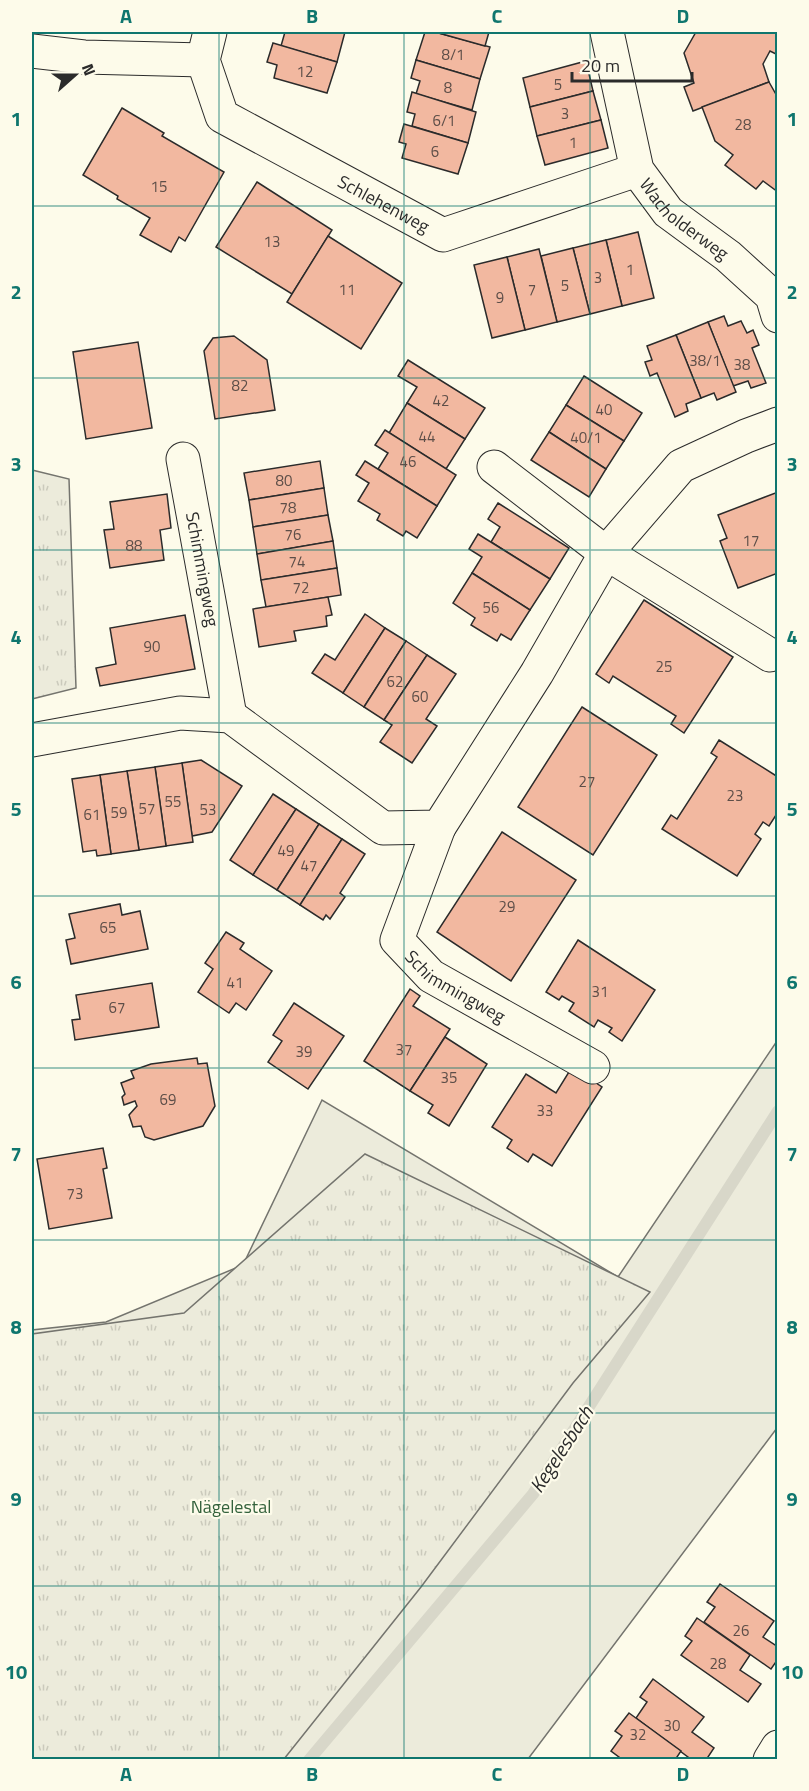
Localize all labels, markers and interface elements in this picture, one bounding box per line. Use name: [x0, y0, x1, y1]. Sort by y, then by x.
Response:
text: A: [120, 0, 132, 31]
text: B: [306, 0, 318, 31]
text: C: [492, 0, 503, 31]
text: D: [677, 0, 689, 31]
house number: 8/1: [442, 43, 464, 66]
north arrow: [45, 45, 105, 105]
scale bar: [572, 45, 692, 83]
text: 20 m: [581, 52, 620, 79]
text: N: [76, 60, 102, 79]
house number: 12: [297, 60, 313, 83]
house number: 5: [554, 73, 562, 96]
house number: 8: [444, 76, 452, 99]
house number: 3: [561, 102, 569, 125]
text: 1: [10, 103, 22, 134]
text: 1: [786, 103, 798, 134]
house number: 6/1: [433, 109, 455, 132]
house number: 28: [735, 113, 751, 136]
house number: 1: [569, 131, 577, 154]
house number: 6: [431, 140, 439, 163]
street label: Schlehenweg: [333, 167, 435, 239]
street label: Wacholderweg: [633, 172, 735, 266]
house number: 15: [151, 175, 167, 198]
house number: 13: [264, 230, 280, 253]
house number: 1: [626, 258, 634, 281]
house number: 3: [594, 266, 602, 289]
house number: 5: [561, 274, 569, 297]
text: 2: [10, 276, 22, 307]
text: 2: [786, 276, 798, 307]
house number: 11: [339, 278, 355, 301]
house number: 7: [528, 278, 536, 301]
house number: 9: [496, 286, 504, 309]
house number: 38/1: [689, 349, 721, 372]
house number: 38: [734, 353, 750, 376]
house number: 82: [232, 374, 248, 397]
house number: 42: [433, 389, 449, 412]
house number: 40: [596, 398, 612, 421]
house number: 44: [419, 425, 435, 448]
house number: 40/1: [570, 426, 602, 449]
text: 3: [10, 448, 22, 479]
text: 3: [786, 448, 798, 479]
house number: 46: [400, 450, 416, 473]
house number: 80: [276, 469, 292, 492]
house number: 78: [280, 496, 296, 519]
street label: Schimmingweg: [179, 510, 227, 629]
house number: 76: [285, 523, 301, 546]
house number: 17: [743, 529, 759, 552]
house number: 88: [126, 534, 142, 557]
house number: 74: [289, 550, 305, 573]
house number: 72: [293, 576, 309, 599]
house number: 56: [483, 596, 499, 619]
text: 4: [10, 621, 22, 652]
text: 4: [786, 621, 798, 652]
house number: 90: [144, 635, 160, 658]
house number: 25: [656, 655, 672, 678]
house number: 62: [387, 670, 403, 693]
house number: 60: [412, 685, 428, 708]
house number: 27: [579, 770, 595, 793]
house number: 23: [727, 784, 743, 807]
house number: 55: [165, 790, 181, 813]
text: 5: [10, 793, 22, 824]
text: 5: [786, 793, 798, 824]
house number: 57: [139, 797, 155, 820]
house number: 53: [200, 798, 216, 821]
house number: 59: [111, 801, 127, 824]
house number: 61: [84, 803, 100, 826]
house number: 49: [278, 839, 294, 862]
house number: 47: [301, 854, 317, 877]
house number: 29: [499, 895, 515, 918]
house number: 65: [100, 916, 116, 939]
street label: Schimmingweg: [399, 943, 511, 1029]
text: 6: [10, 966, 22, 997]
text: 6: [786, 966, 798, 997]
house number: 41: [227, 971, 243, 994]
house number: 31: [592, 980, 608, 1003]
house number: 67: [109, 996, 125, 1019]
house number: 37: [396, 1038, 412, 1061]
house number: 39: [296, 1040, 312, 1063]
house number: 35: [441, 1066, 457, 1089]
house number: 69: [160, 1088, 176, 1111]
house number: 33: [537, 1099, 553, 1122]
text: 7: [10, 1138, 22, 1169]
text: 7: [786, 1138, 798, 1169]
house number: 73: [67, 1182, 83, 1205]
text: 8: [10, 1311, 22, 1342]
text: 8: [786, 1311, 798, 1342]
water label: Kegelesbach: [521, 1399, 601, 1499]
text: 9: [10, 1483, 22, 1514]
text: 9: [786, 1483, 798, 1514]
park label: Nägelestal: [191, 1493, 271, 1520]
house number: 26: [733, 1619, 749, 1642]
house number: 28: [710, 1652, 726, 1675]
text: 10: [5, 1656, 27, 1687]
text: 10: [781, 1656, 803, 1687]
house number: 30: [664, 1714, 680, 1737]
house number: 32: [630, 1723, 646, 1746]
text: A: [120, 1758, 132, 1789]
text: B: [306, 1758, 318, 1789]
text: C: [492, 1758, 503, 1789]
text: D: [677, 1758, 689, 1789]

